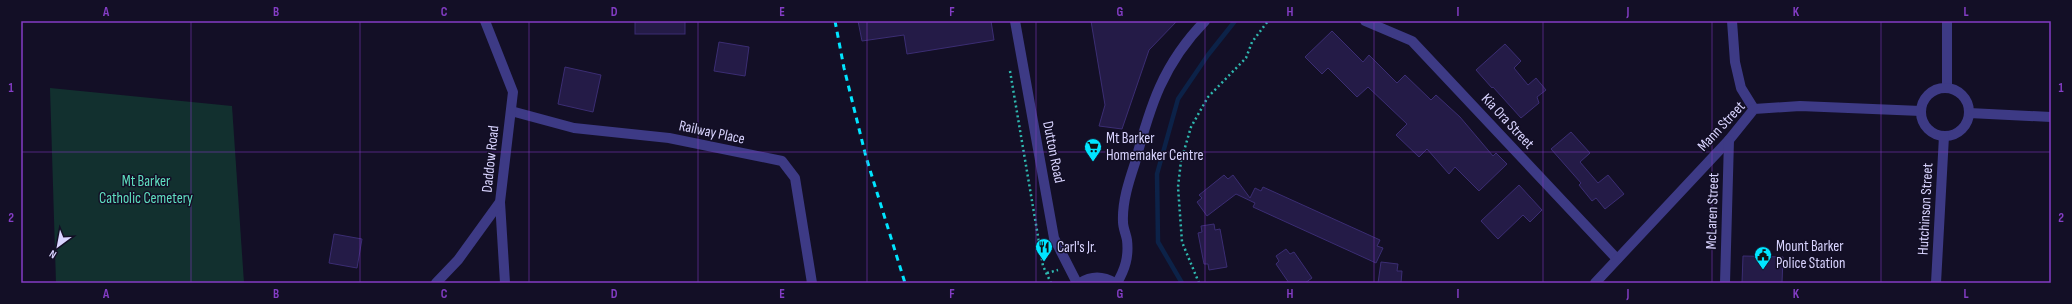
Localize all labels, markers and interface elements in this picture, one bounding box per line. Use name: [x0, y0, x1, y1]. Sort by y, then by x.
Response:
text: A: [102, 4, 110, 20]
text: B: [273, 4, 279, 20]
text: C: [441, 4, 448, 20]
text: D: [611, 4, 618, 20]
text: E: [779, 4, 785, 20]
text: F: [949, 4, 955, 20]
text: G: [1117, 4, 1124, 20]
text: H: [1287, 4, 1294, 20]
text: I: [1457, 4, 1460, 20]
text: J: [1626, 4, 1630, 20]
text: K: [1793, 4, 1800, 20]
text: L: [1963, 4, 1969, 20]
text: 1: [8, 80, 14, 96]
text: 1: [2058, 80, 2064, 96]
street label: Kia Ora Street: [1477, 90, 1538, 153]
street label: Mann Street: [1693, 97, 1750, 155]
street label: Railway Place: [677, 116, 747, 149]
street label: Dutton Road: [1038, 120, 1069, 185]
street label: Daddow Road: [478, 124, 503, 194]
place label: Mt Barker Homemaker Centre: [1106, 129, 1204, 165]
supermarket icon: Mt Barker Homemaker Centre: [1083, 137, 1103, 162]
street label: Hutchinson Street: [1914, 162, 1937, 255]
park label: Mt Barker Catholic Cemetery: [99, 172, 193, 208]
street label: McLaren Street: [1702, 172, 1723, 250]
text: 2: [8, 210, 14, 226]
text: 2: [2058, 210, 2064, 226]
north arrow: [38, 226, 78, 266]
restaurant icon: Carl's Jr.: [1034, 237, 1054, 262]
place label: Mount Barker Police Station: [1776, 237, 1846, 273]
place label: Carl's Jr.: [1057, 238, 1097, 257]
public building icon: Mount Barker Police Station: [1753, 245, 1773, 270]
text: N: [47, 247, 59, 261]
text: A: [102, 286, 110, 302]
text: B: [273, 286, 279, 302]
text: C: [441, 286, 448, 302]
text: D: [611, 286, 618, 302]
text: E: [779, 286, 785, 302]
text: F: [949, 286, 955, 302]
text: G: [1117, 286, 1124, 302]
text: H: [1287, 286, 1294, 302]
text: I: [1457, 286, 1460, 302]
text: J: [1626, 286, 1630, 302]
text: K: [1793, 286, 1800, 302]
text: L: [1963, 286, 1969, 302]

